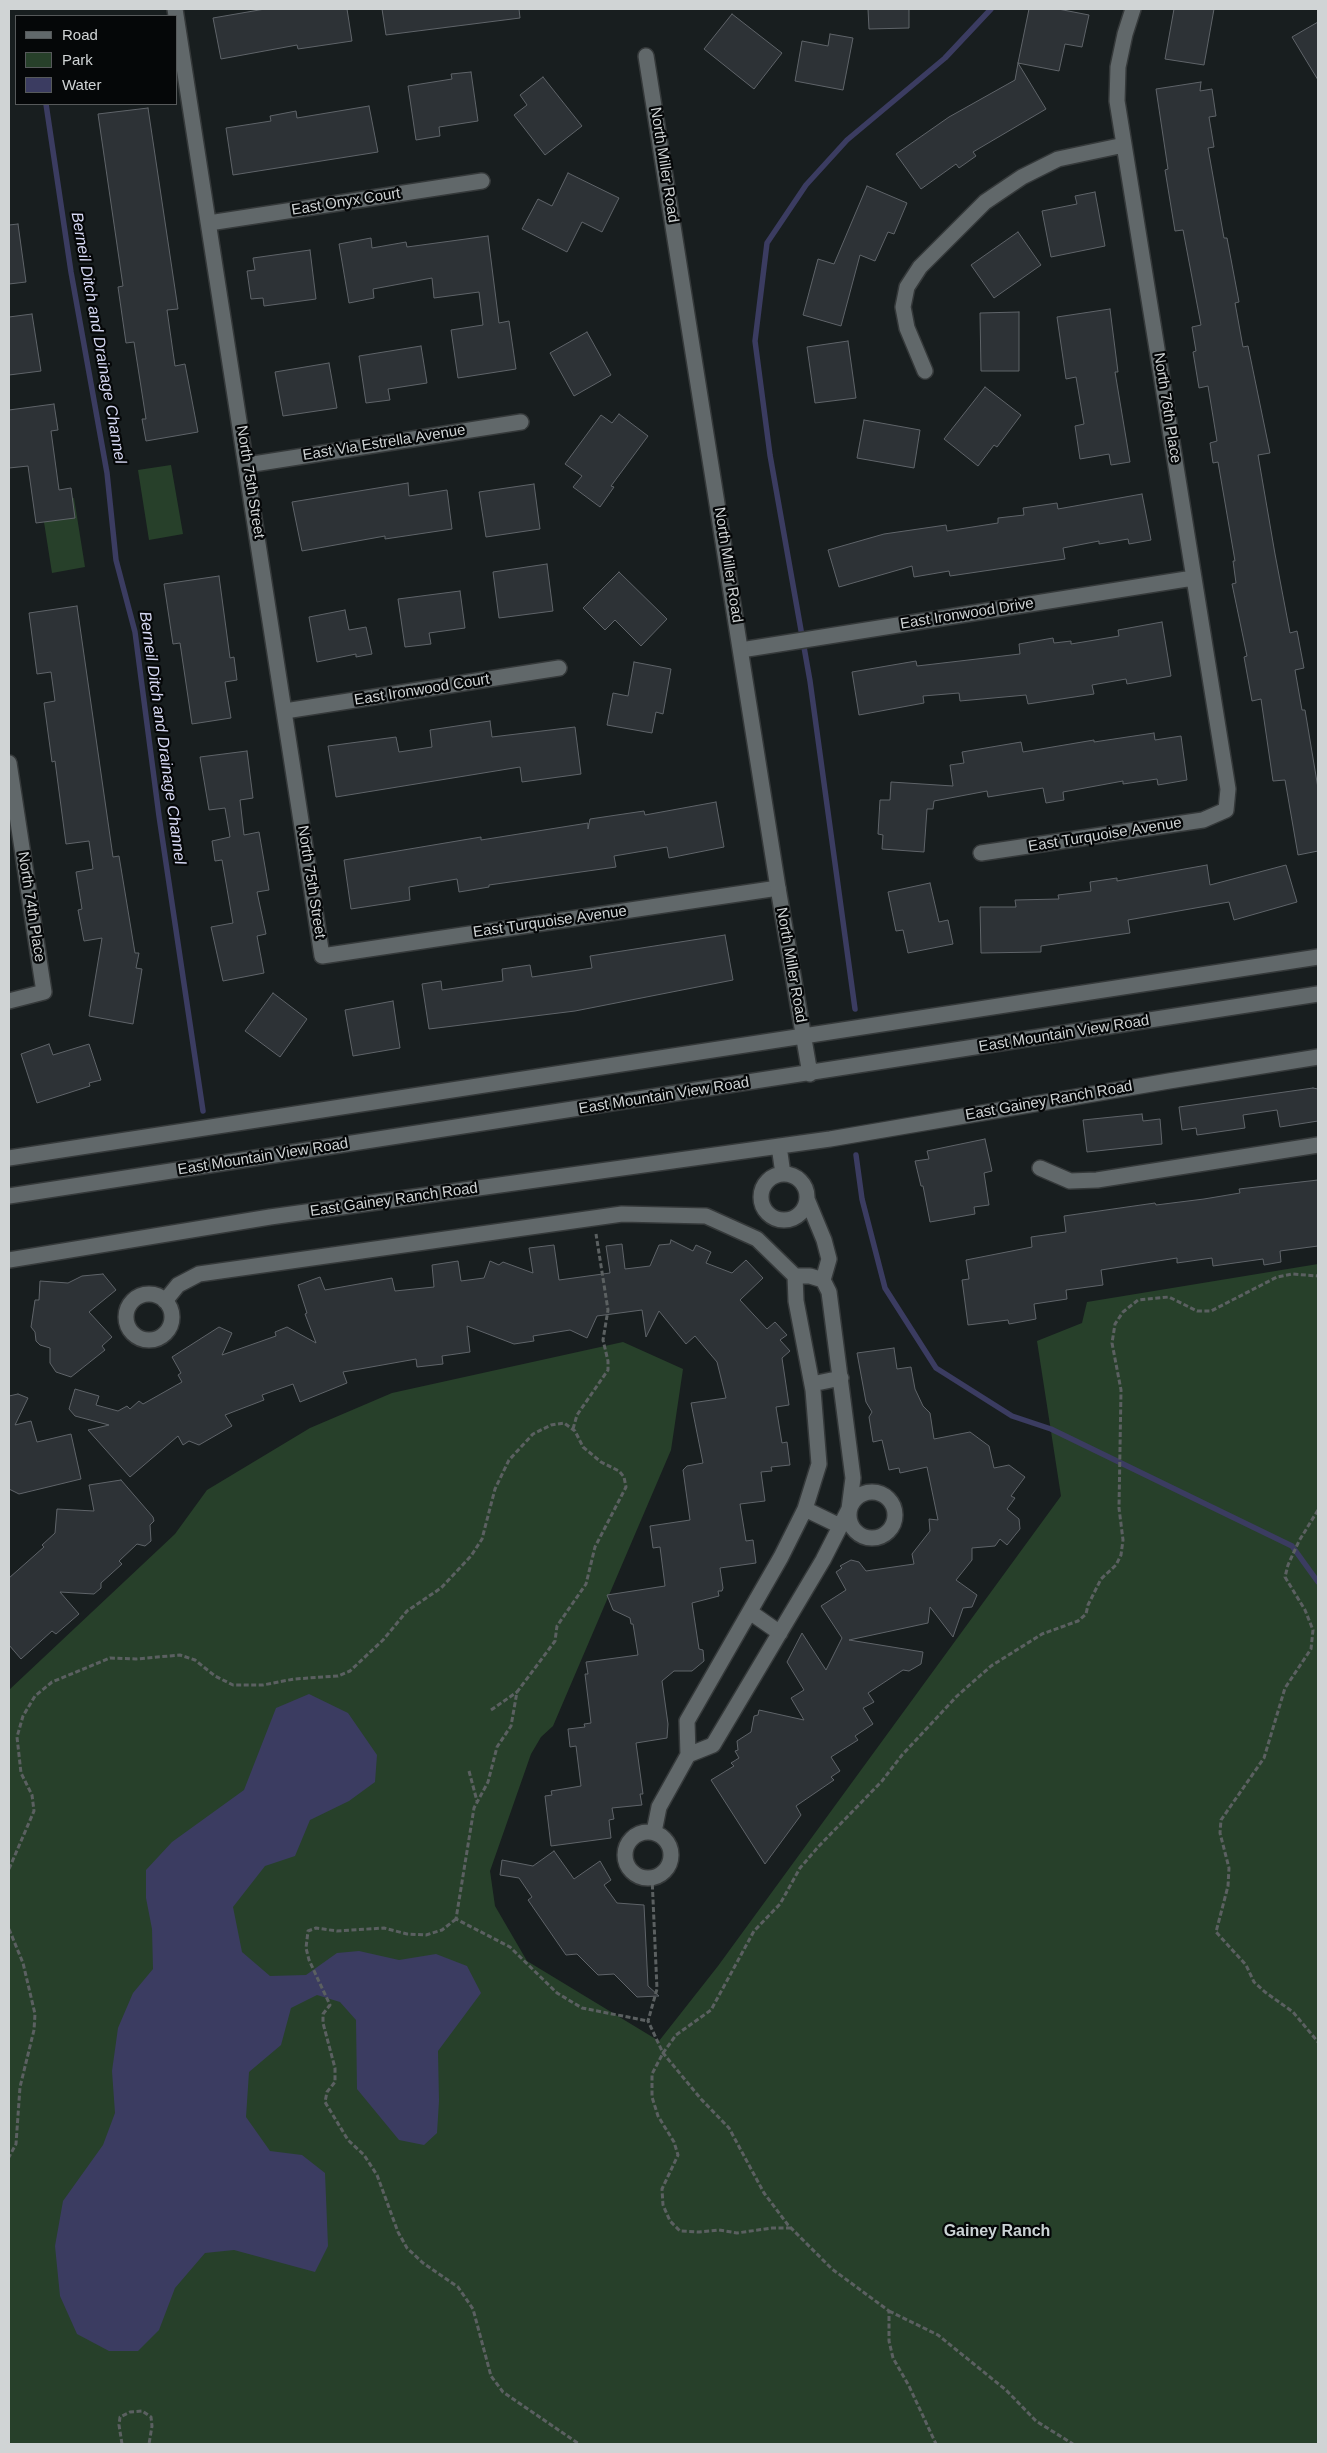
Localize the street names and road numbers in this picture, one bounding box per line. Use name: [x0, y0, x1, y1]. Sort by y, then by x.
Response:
street label: North Miller Road: [646, 106, 682, 224]
street label: East Onyx Court: [290, 185, 402, 219]
street label: North 76th Place: [1149, 351, 1185, 465]
street label: East Via Estrella Avenue: [301, 421, 467, 465]
street label: North 75th Street: [232, 424, 268, 540]
street label: North Miller Road: [710, 506, 746, 624]
street label: East Ironwood Drive: [899, 595, 1035, 633]
street label: East Ironwood Court: [353, 670, 491, 710]
street label: East Turquoise Avenue: [1027, 814, 1183, 856]
street label: North 75th Street: [293, 824, 329, 940]
street label: North 74th Place: [13, 850, 49, 964]
street label: East Turquoise Avenue: [472, 902, 628, 942]
street label: North Miller Road: [772, 906, 810, 1024]
street label: East Mountain View Road: [977, 1012, 1151, 1056]
street label: East Mountain View Road: [577, 1074, 751, 1118]
street label: East Gainey Ranch Road: [964, 1077, 1134, 1125]
street label: East Mountain View Road: [176, 1135, 350, 1179]
street label: East Gainey Ranch Road: [309, 1179, 479, 1221]

